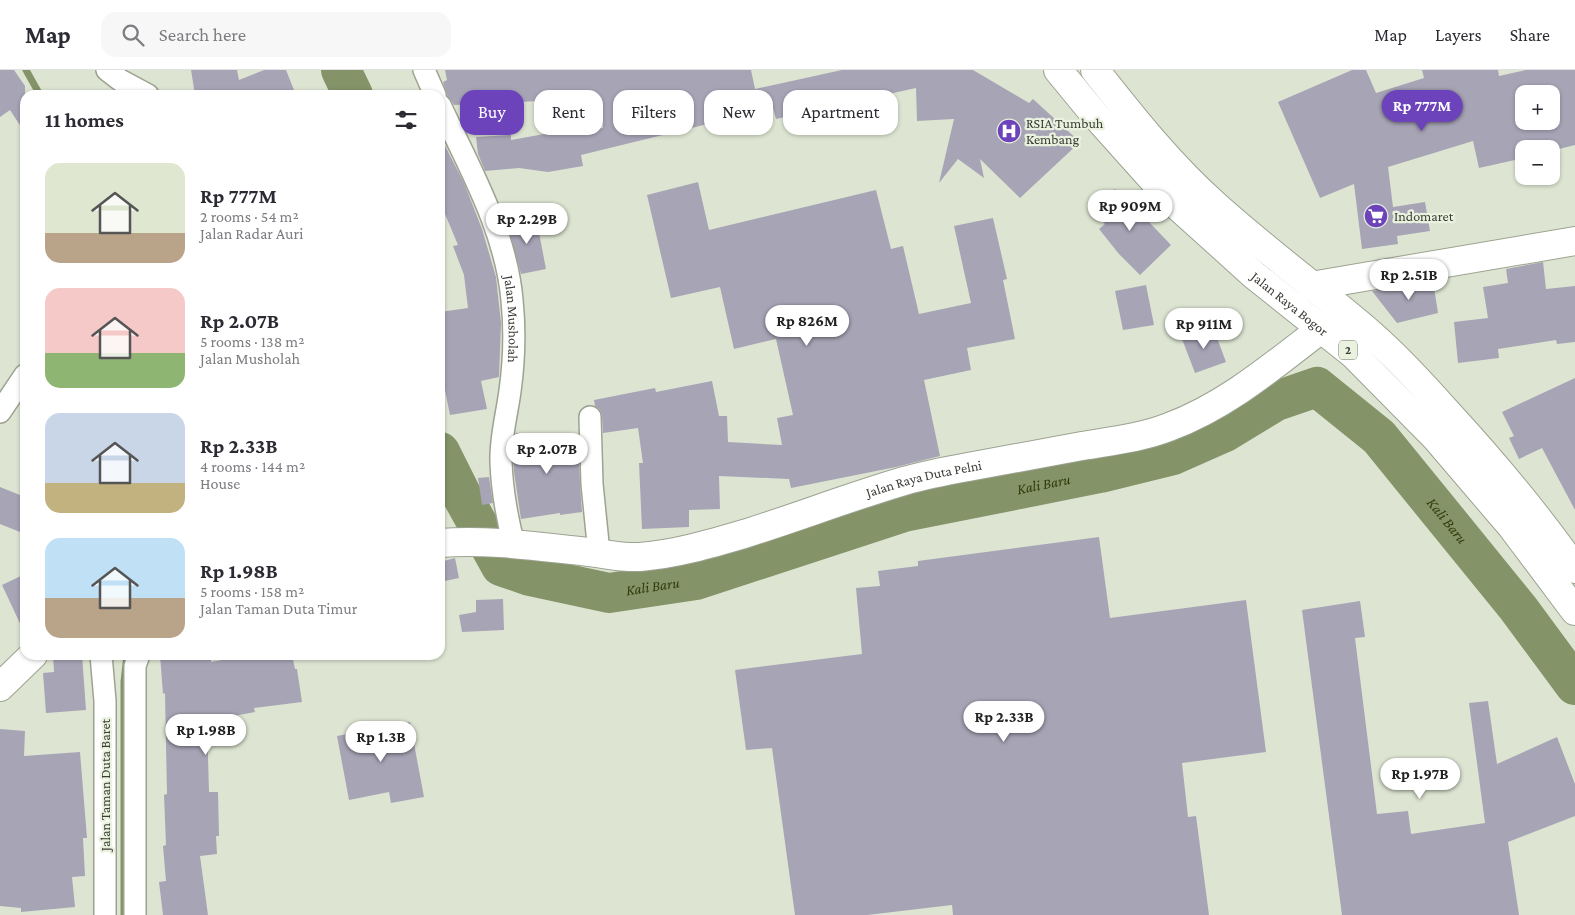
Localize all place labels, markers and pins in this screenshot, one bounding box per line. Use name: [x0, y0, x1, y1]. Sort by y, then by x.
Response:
pin: Rp 777M: [1376, 90, 1468, 132]
place label: RSIA Tumbuh Kembang: [1026, 115, 1104, 147]
hospital icon: RSIA Tumbuh Kembang: [996, 118, 1022, 144]
pin: Rp 909M: [1084, 190, 1176, 232]
pin: Rp 2.29B: [475, 202, 579, 245]
supermarket icon: Indomaret: [1363, 203, 1389, 229]
place label: Indomaret: [1394, 208, 1454, 224]
pin: Rp 2.51B: [1357, 258, 1461, 301]
pin: Rp 826M: [761, 304, 853, 347]
pin: Rp 911M: [1158, 308, 1250, 350]
pin: Rp 2.07B: [495, 432, 599, 475]
pin: Rp 2.33B: [952, 700, 1056, 743]
pin: Rp 1.98B: [154, 714, 258, 756]
pin: Rp 1.3B: [335, 720, 427, 763]
pin: Rp 1.97B: [1368, 758, 1472, 800]

